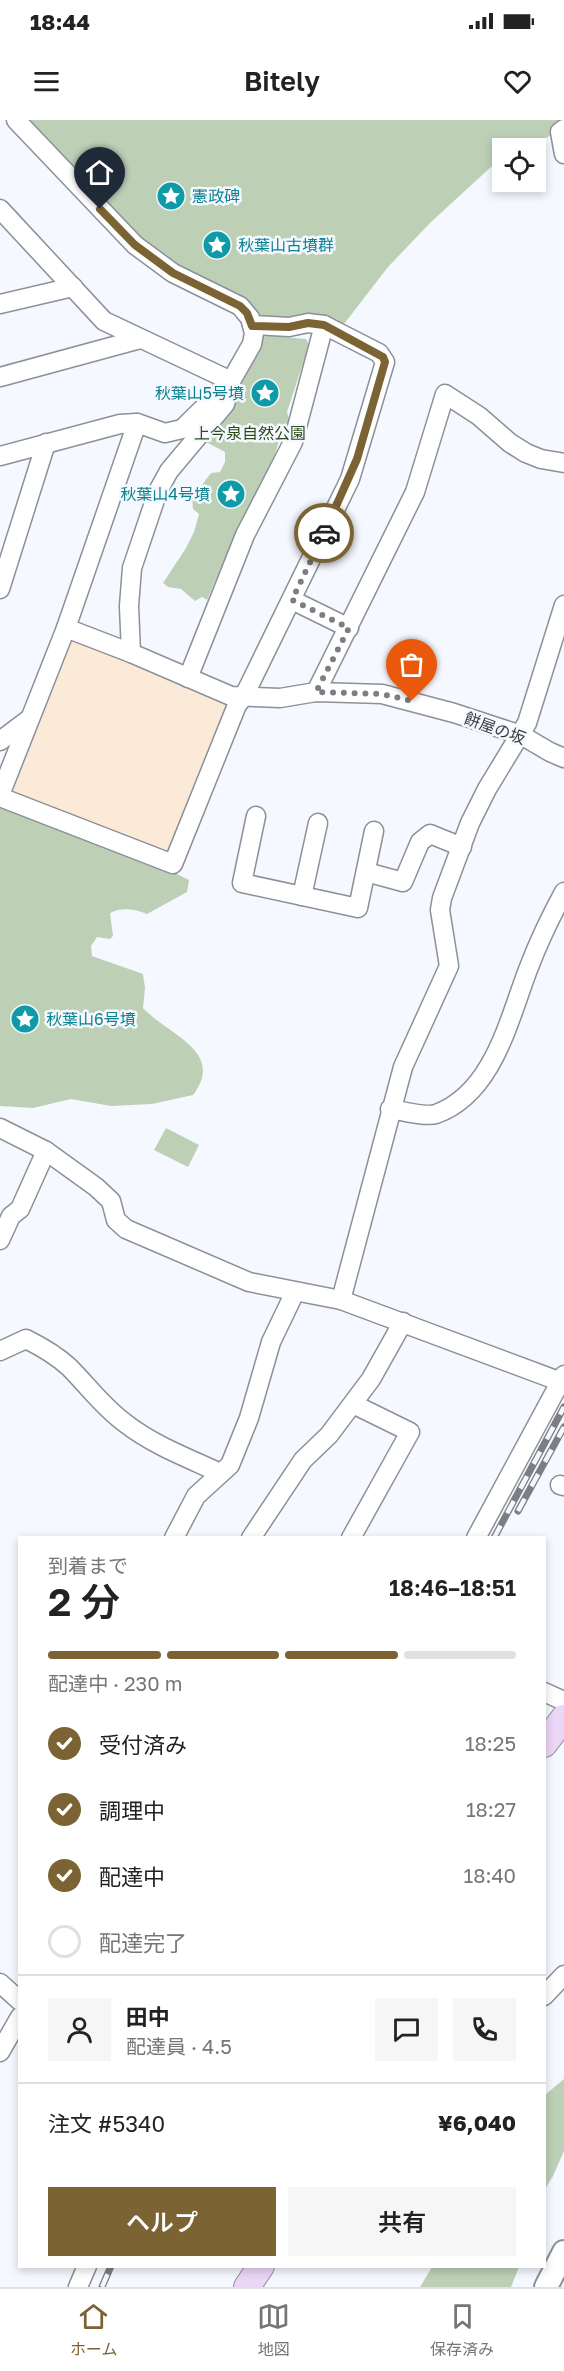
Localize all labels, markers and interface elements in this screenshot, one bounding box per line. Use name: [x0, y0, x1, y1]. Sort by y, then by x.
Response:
text: 18:44: [30, 8, 90, 35]
icon: menu: [30, 65, 63, 98]
text: Bitely: [244, 65, 320, 97]
icon: heart: [501, 65, 534, 98]
map controls: [492, 138, 546, 192]
button: locate: [492, 138, 546, 192]
pin: [74, 147, 125, 209]
icon: home: [83, 156, 116, 189]
place icon: 憲政碑: [155, 180, 187, 212]
place label: 憲政碑: [192, 186, 240, 206]
place icon: 秋葉山古墳群: [201, 229, 233, 261]
place label: 秋葉山古墳群: [238, 235, 334, 255]
place icon: 秋葉山5号墳: [249, 377, 281, 409]
place label: 秋葉山5号墳: [155, 383, 244, 403]
park label: 上今泉自然公園: [194, 423, 306, 443]
place icon: 秋葉山4号墳: [215, 478, 247, 510]
place label: 秋葉山4号墳: [120, 484, 210, 504]
courier: [294, 503, 354, 563]
icon: car: [308, 517, 341, 550]
pin: [386, 639, 437, 701]
icon: bag: [395, 648, 428, 681]
street label: 餅屋の坂: [462, 708, 528, 748]
place icon: 秋葉山6号墳: [9, 1003, 41, 1035]
place label: 秋葉山6号墳: [46, 1009, 136, 1029]
text: 到着まで: [48, 1553, 128, 1577]
text: 18:46–18:51: [389, 1574, 516, 1601]
text: 2 分: [48, 1578, 120, 1625]
text: 配達中 · 230 m: [48, 1671, 182, 1695]
icon: check: [48, 1727, 81, 1760]
text: 受付済み: [99, 1731, 187, 1758]
text: 18:25: [465, 1731, 516, 1755]
icon: check: [48, 1793, 81, 1826]
text: 調理中: [99, 1797, 165, 1824]
text: 18:27: [466, 1797, 516, 1821]
icon: check: [48, 1859, 81, 1892]
text: 配達中: [99, 1863, 165, 1890]
text: 18:40: [464, 1863, 516, 1887]
text: 配達完了: [99, 1929, 187, 1956]
button: person: [48, 1998, 111, 2061]
button: chat: [375, 1998, 438, 2061]
button: phone: [453, 1998, 516, 2061]
text: 田中: [126, 2003, 170, 2030]
text: 配達員 · 4.5: [126, 2034, 232, 2058]
text: ¥6,040: [438, 2109, 516, 2136]
text: 注文 #5340: [48, 2110, 165, 2137]
button: ヘルプ: [48, 2187, 276, 2256]
button: 共有: [288, 2187, 516, 2256]
tab: ホーム: [70, 2300, 117, 2360]
tab: 地図: [257, 2300, 290, 2360]
tab: 保存済み: [430, 2300, 494, 2360]

